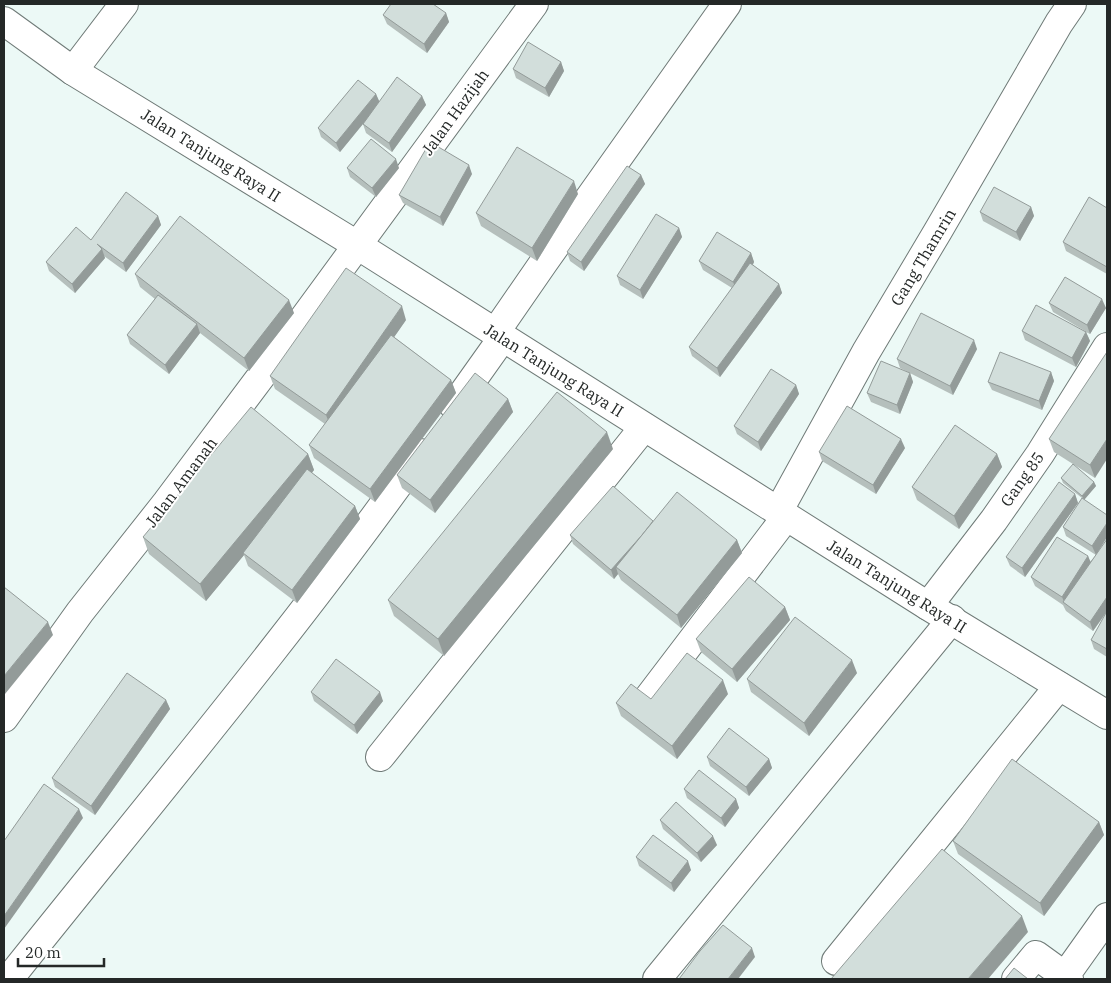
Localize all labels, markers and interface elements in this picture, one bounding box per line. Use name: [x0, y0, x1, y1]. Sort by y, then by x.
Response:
street label: Jalan Hazijah: [417, 65, 493, 159]
street label: Jalan Tanjung Raya II: [138, 104, 284, 206]
street label: Gang Thamrin: [886, 205, 960, 309]
street label: Jalan Tanjung Raya II: [481, 319, 627, 421]
street label: Jalan Amanah: [141, 433, 221, 531]
street label: Gang 85: [996, 448, 1048, 510]
street label: Jalan Tanjung Raya II: [824, 535, 970, 637]
scale bar: [18, 936, 104, 968]
text: 20 m: [25, 943, 61, 962]

